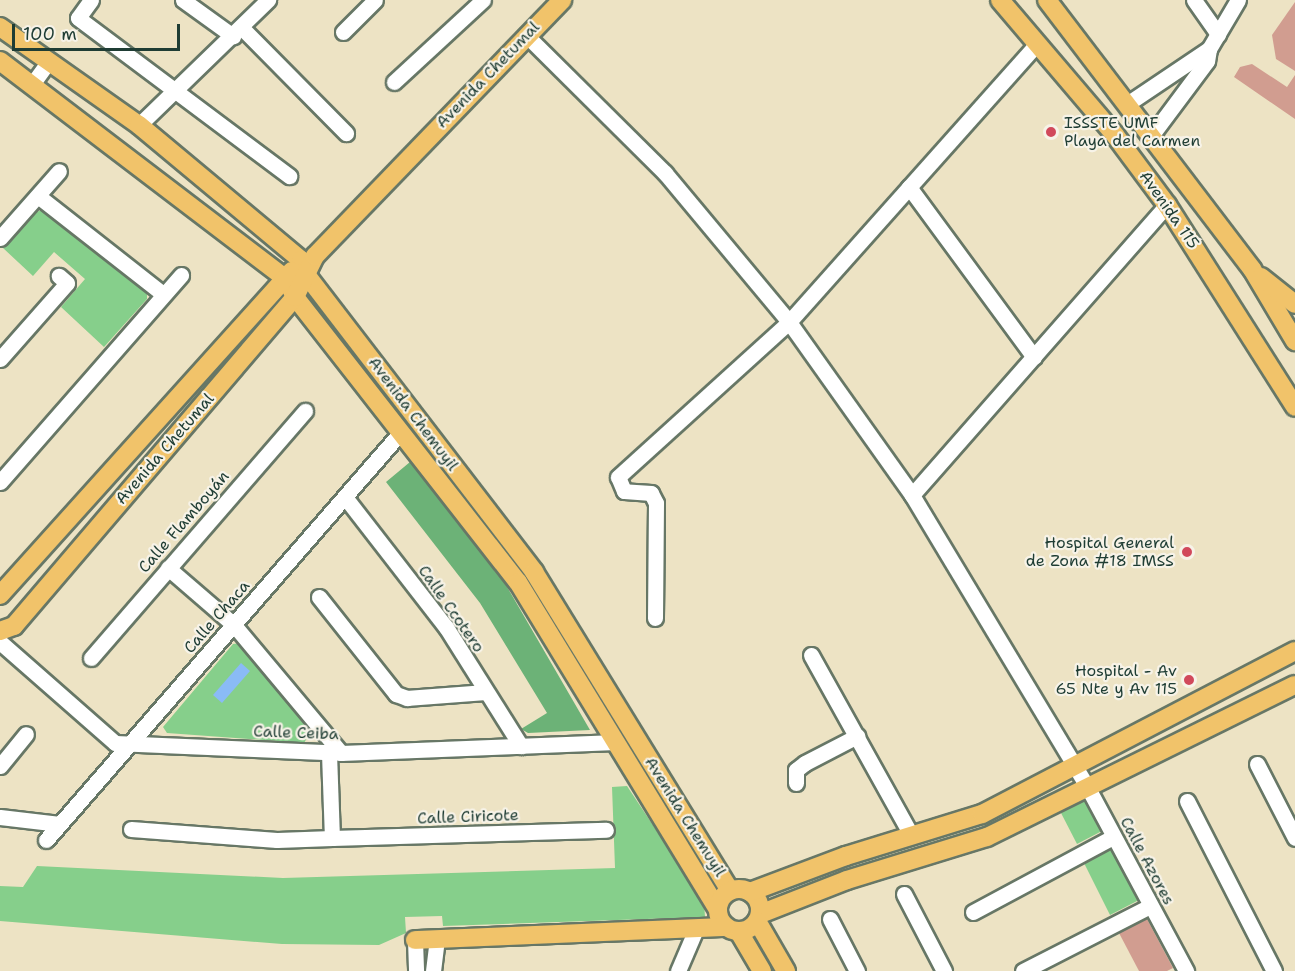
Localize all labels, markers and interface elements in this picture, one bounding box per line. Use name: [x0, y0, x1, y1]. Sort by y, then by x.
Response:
scale bar: [15, 12, 183, 50]
street label: Avenida Chetumal: [432, 18, 544, 132]
text: 100 m: [23, 22, 77, 46]
place label: ISSSTE UMF Playa del Carmen: [1064, 113, 1200, 151]
marker: ISSSTE UMF Playa del Carmen: [1042, 123, 1060, 141]
street label: Avenida 115: [1135, 167, 1203, 253]
street label: Avenida Chemuyil: [364, 353, 462, 475]
street label: Avenida Chetumal: [112, 390, 218, 508]
street label: Calle Flamboyán: [135, 467, 233, 577]
place label: Hospital General de Zona #18 IMSS: [1026, 533, 1174, 571]
marker: Hospital General de Zona #18 IMSS: [1178, 543, 1196, 561]
street label: Calle Ccotero: [414, 562, 488, 656]
street label: Calle Chaca: [180, 577, 254, 657]
place label: Hospital - Av 65 Nte y Av 115: [1055, 661, 1177, 699]
marker: Hospital - Av 65 Nte y Av 115: [1182, 673, 1196, 687]
street label: Calle Ceiba: [253, 722, 339, 744]
street label: Avenida Chemuyil: [640, 754, 730, 880]
street label: Calle Ciricote: [417, 806, 519, 828]
street label: Calle Azores: [1116, 814, 1178, 908]

